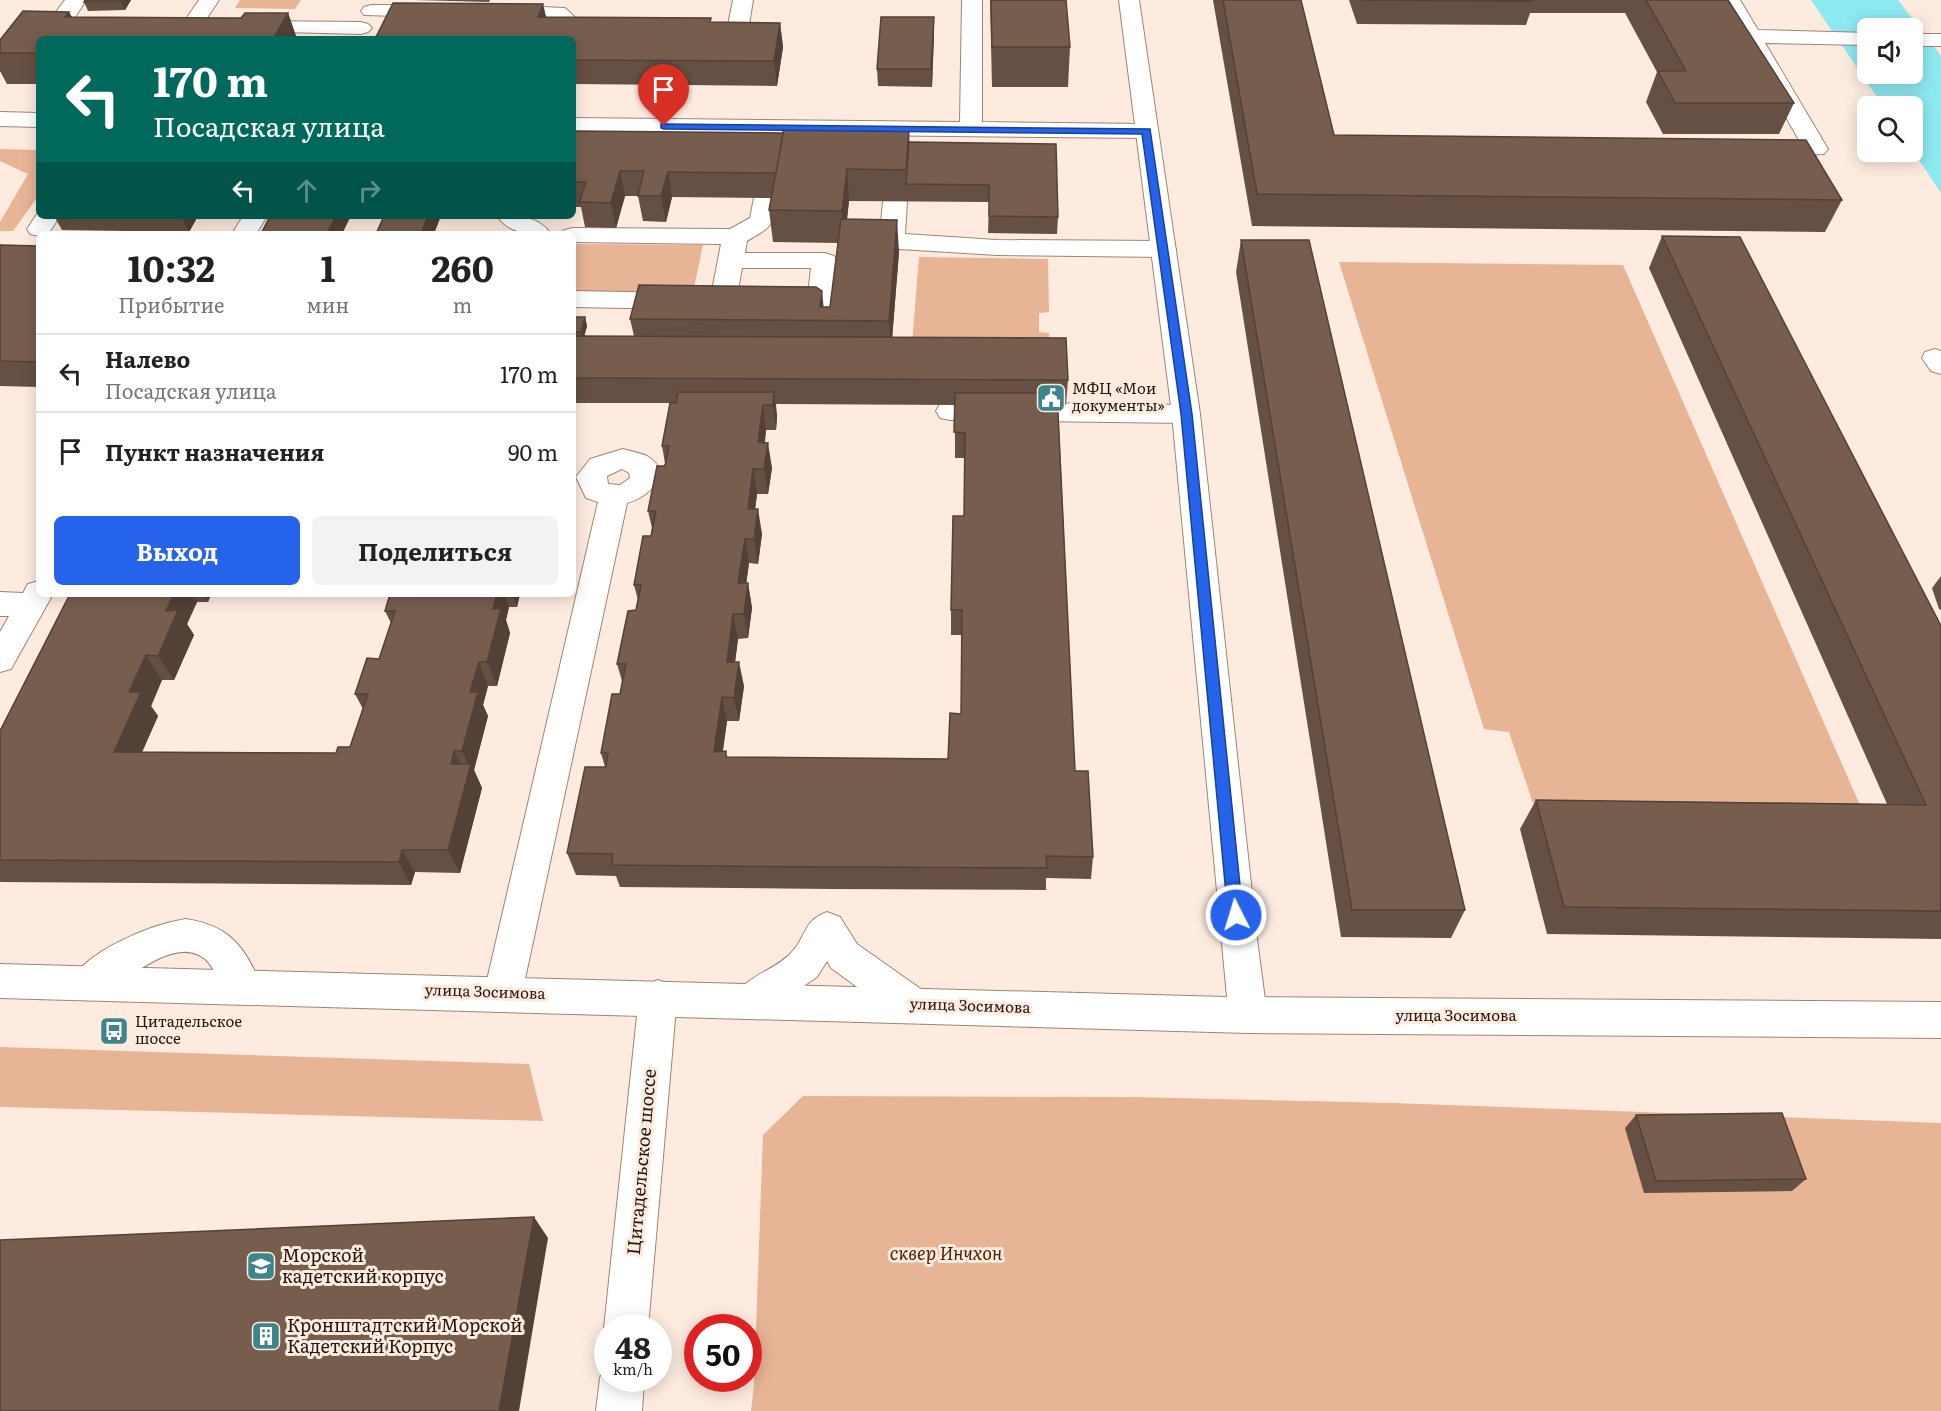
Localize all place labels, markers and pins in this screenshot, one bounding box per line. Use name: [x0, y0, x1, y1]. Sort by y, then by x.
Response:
pin: [638, 64, 689, 126]
place label: МФЦ «Мои документы»: [1072, 376, 1165, 416]
public building icon: МФЦ «Мои документы»: [1035, 382, 1067, 414]
place label: Цитадельское шоссе: [135, 1009, 242, 1049]
bus stop icon: Цитадельское шоссе: [98, 1015, 130, 1047]
place label: Морской кадетский корпус: [282, 1241, 444, 1289]
school or university icon: Морской кадетский корпус: [245, 1250, 277, 1282]
place label: Кронштадтский Морской Кадетский Корпус: [287, 1311, 523, 1359]
building icon: Кронштадтский Морской Кадетский Корпус: [250, 1320, 282, 1352]

